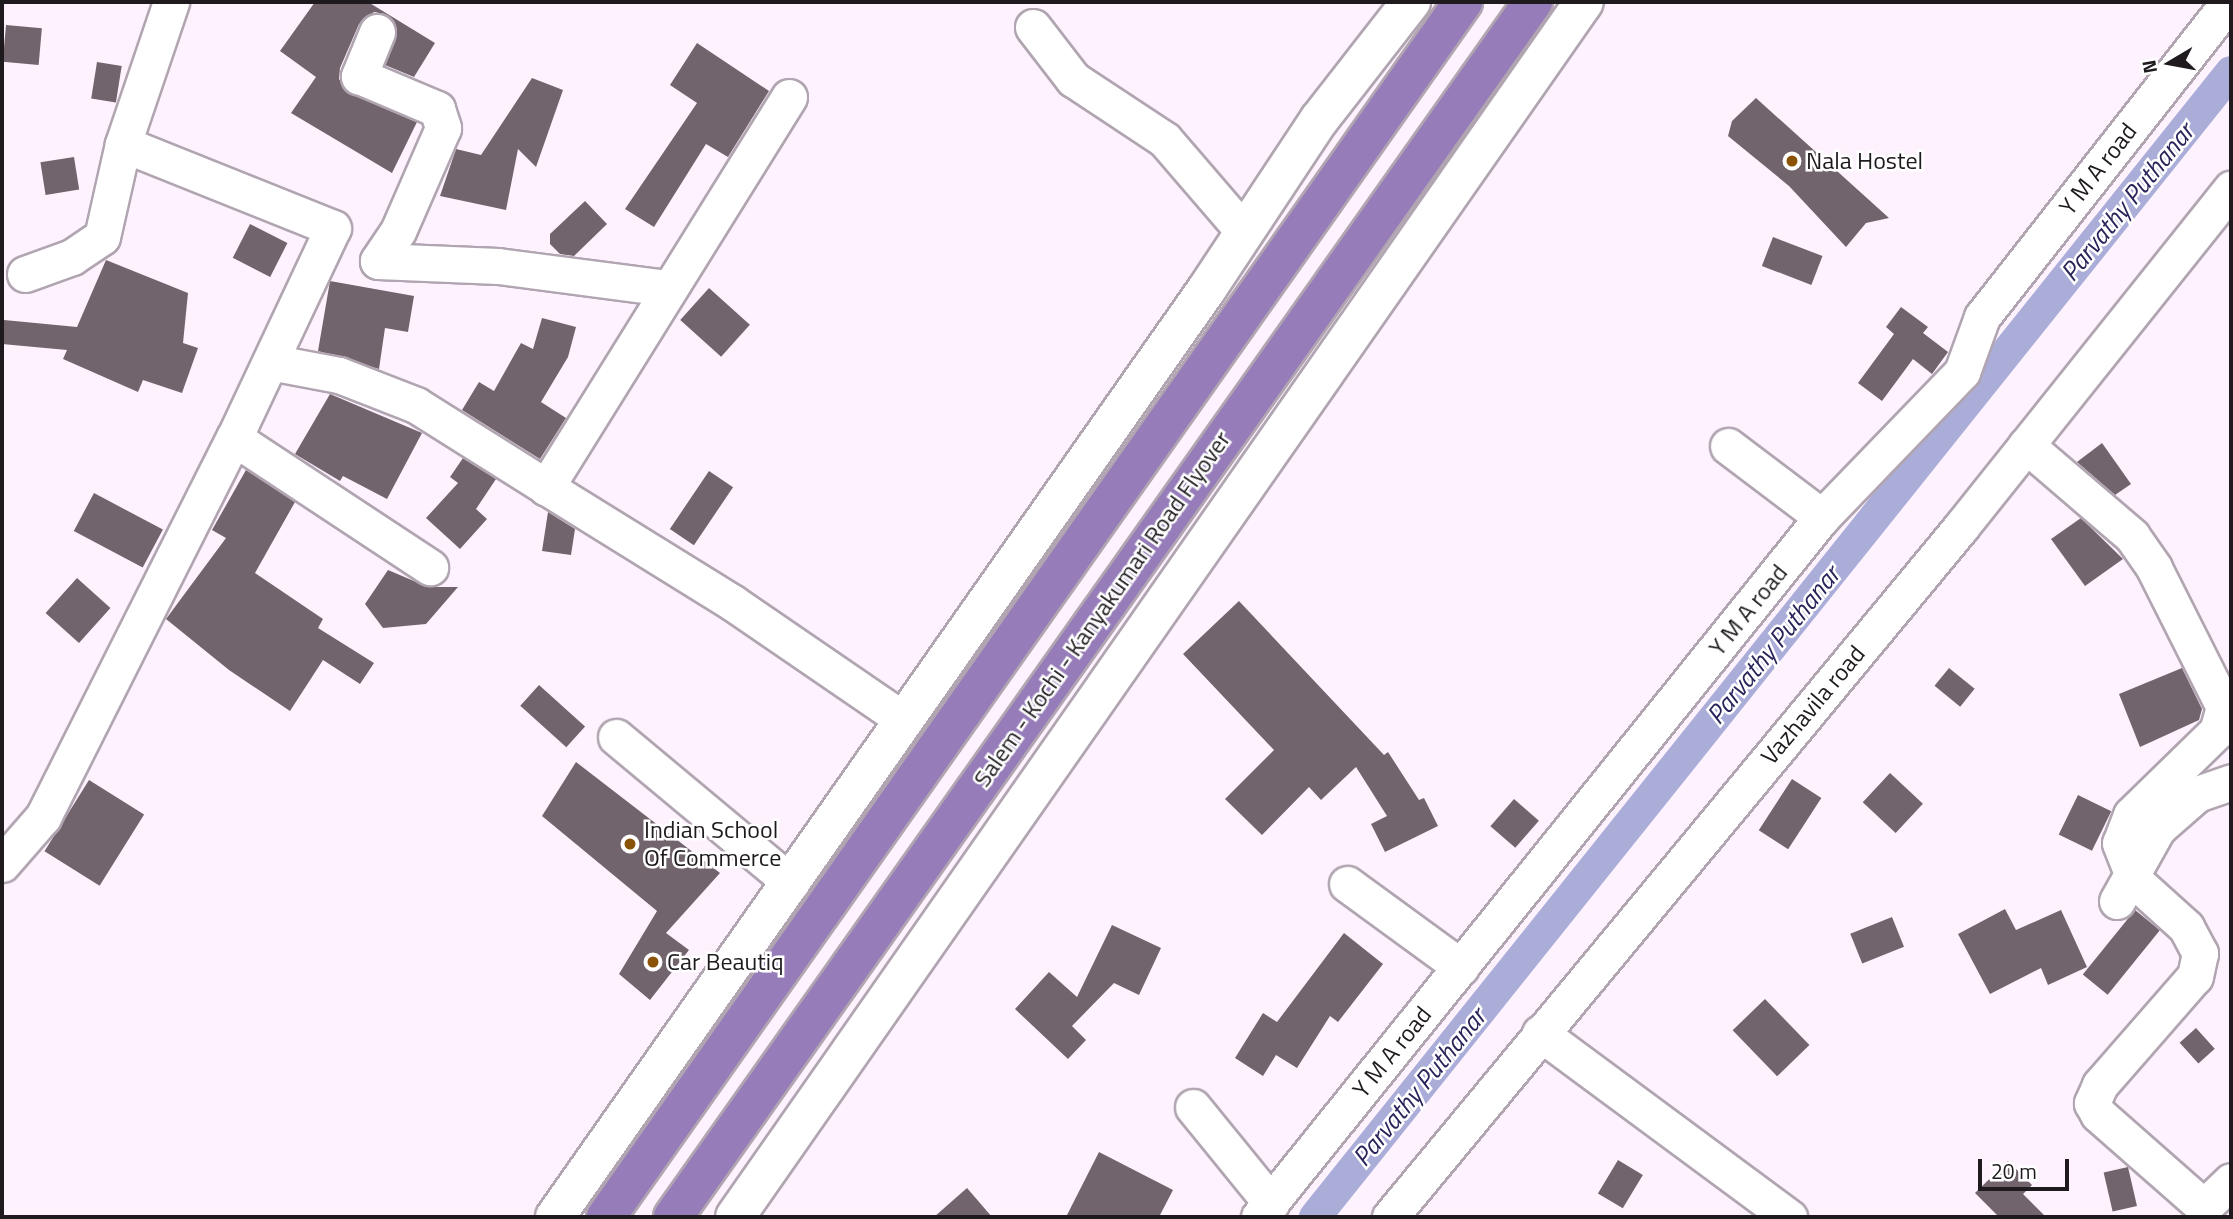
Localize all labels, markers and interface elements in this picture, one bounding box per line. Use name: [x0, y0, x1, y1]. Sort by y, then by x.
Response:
north arrow: [2135, 28, 2205, 98]
text: N: [2133, 58, 2164, 76]
street label: Y M A road: [2053, 117, 2143, 221]
water label: Parvathy Puthanar: [2054, 117, 2200, 287]
place label: Nala Hostel: [1806, 147, 1923, 175]
marker: Nala Hostel: [1784, 153, 1800, 169]
street label: Salem - Kochi - Kanyakumari Road Flyover: [968, 426, 1236, 792]
street label: Y M A road: [1703, 559, 1793, 661]
water label: Parvathy Puthanar: [1700, 560, 1846, 730]
street label: Vazhavila road: [1755, 640, 1871, 770]
place label: Indian School Of Commerce: [644, 816, 781, 872]
marker: Indian School Of Commerce: [622, 836, 638, 852]
place label: Car Beautiq: [667, 948, 784, 976]
marker: Car Beautiq: [645, 954, 661, 970]
street label: Y M A road: [1347, 1001, 1437, 1103]
water label: Parvathy Puthanar: [1346, 1002, 1492, 1172]
scale bar: [1981, 1146, 2072, 1190]
text: 20 m: [1991, 1155, 2037, 1187]

